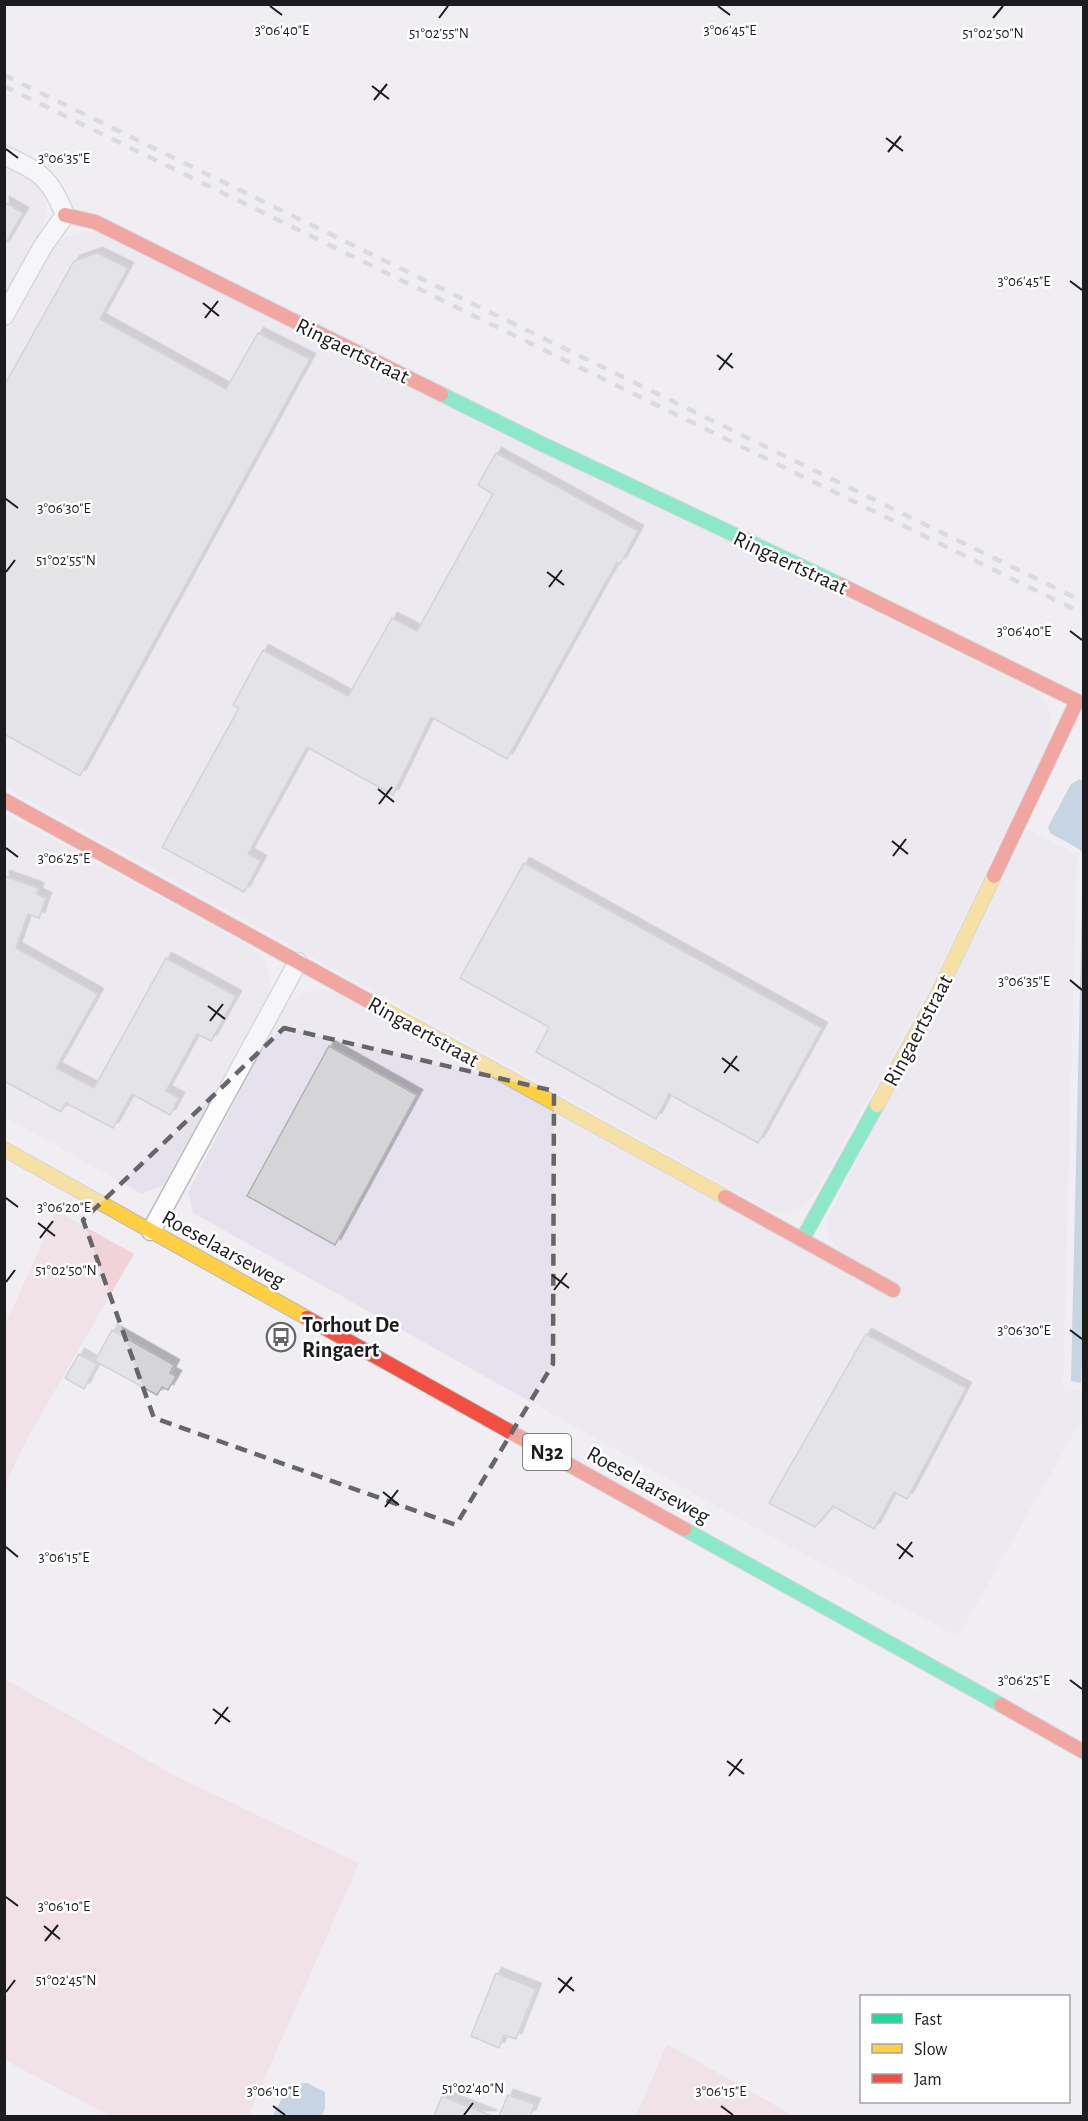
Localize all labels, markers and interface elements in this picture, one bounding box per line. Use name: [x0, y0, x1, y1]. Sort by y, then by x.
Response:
text: 3°06'40"E: [255, 23, 309, 38]
text: 3°06'45"E: [704, 23, 756, 38]
text: 51°02'55"N: [409, 26, 469, 41]
text: 51°02'50"N: [962, 26, 1024, 41]
text: 3°06'35"E: [38, 151, 90, 166]
text: 3°06'45"E: [998, 274, 1050, 289]
street label: Ringaertstraat: [292, 314, 413, 388]
text: 3°06'30"E: [37, 501, 91, 516]
street label: Ringaertstraat: [730, 527, 851, 599]
text: 51°02'55"N: [36, 553, 96, 568]
text: 3°06'40"E: [997, 624, 1051, 639]
text: 3°06'25"E: [38, 851, 90, 866]
street label: Ringaertstraat: [879, 971, 956, 1090]
text: 3°06'35"E: [998, 974, 1050, 989]
street label: Ringaertstraat: [364, 992, 483, 1071]
text: 3°06'20"E: [37, 1200, 91, 1215]
street label: Roeselaarseweg: [158, 1206, 289, 1292]
text: 51°02'50"N: [35, 1263, 97, 1278]
place label: Torhout De Ringaert: [302, 1314, 399, 1361]
bus stop icon: Torhout De Ringaert: [265, 1321, 297, 1353]
text: 3°06'30"E: [997, 1323, 1051, 1338]
road number: N32: [523, 1434, 571, 1470]
street label: Roeselaarseweg: [583, 1442, 714, 1528]
text: 3°06'15"E: [39, 1550, 89, 1565]
text: 3°06'25"E: [998, 1673, 1050, 1688]
text: 3°06'10"E: [38, 1899, 90, 1914]
text: 51°02'45"N: [36, 1973, 97, 1988]
legend: [860, 1995, 1070, 2103]
text: Fast: [914, 2011, 942, 2029]
text: Slow: [914, 2041, 947, 2059]
text: Jam: [914, 2071, 942, 2089]
text: 51°02'40"N: [442, 2081, 504, 2096]
text: 3°06'10"E: [247, 2084, 299, 2099]
text: 3°06'15"E: [696, 2084, 746, 2099]

